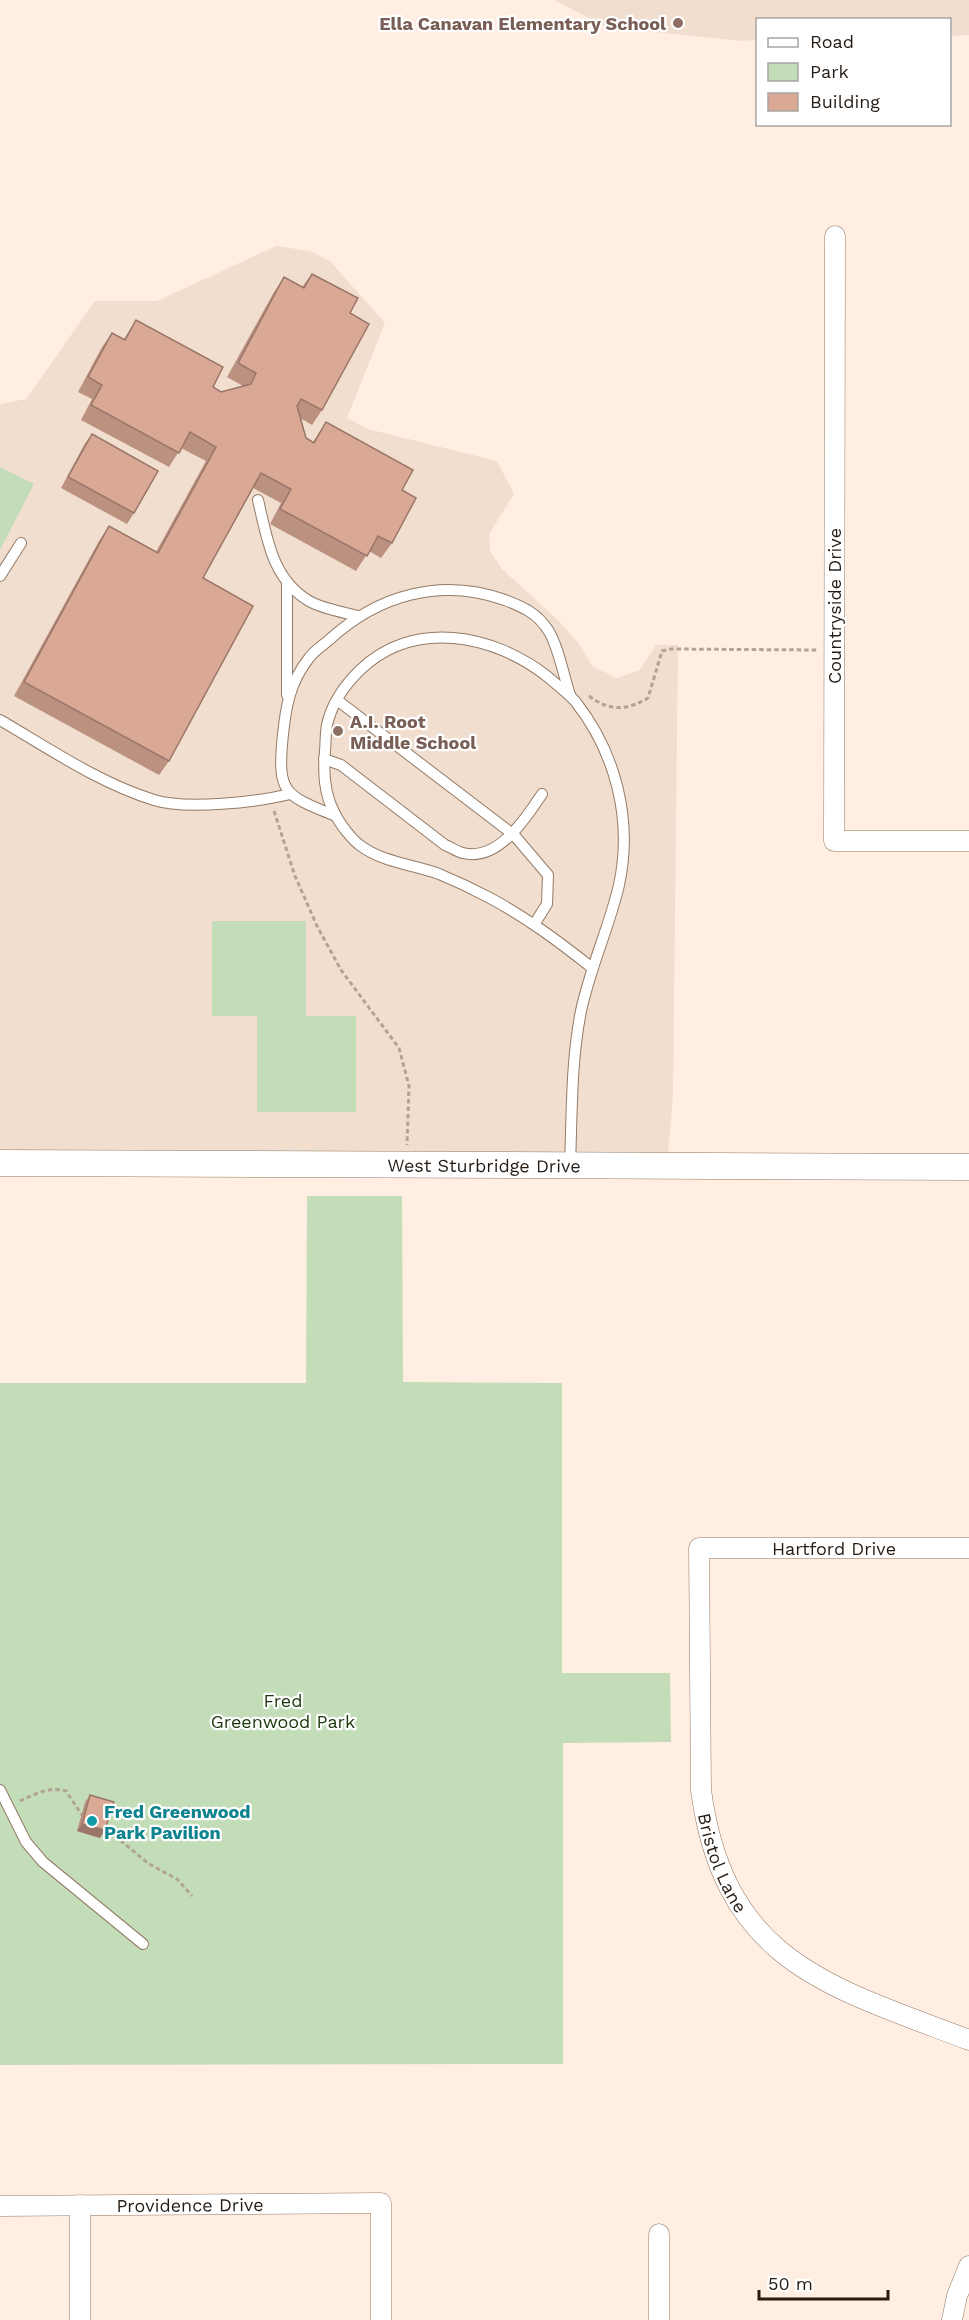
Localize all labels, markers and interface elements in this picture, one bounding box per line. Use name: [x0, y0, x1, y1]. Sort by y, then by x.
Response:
place label: Ella Canavan Elementary School: [379, 13, 666, 34]
marker: Ella Canavan Elementary School: [671, 16, 685, 30]
legend: [756, 18, 951, 126]
text: Road: [810, 31, 854, 52]
text: Park: [810, 61, 849, 82]
text: Building: [810, 91, 880, 112]
street label: Countryside Drive: [824, 528, 845, 684]
place label: A.I. Root Middle School: [350, 711, 476, 753]
marker: A.I. Root Middle School: [331, 724, 345, 738]
street label: West Sturbridge Drive: [387, 1154, 581, 1176]
street label: Hartford Drive: [772, 1538, 896, 1559]
park label: Fred Greenwood Park: [211, 1690, 355, 1732]
place label: Fred Greenwood Park Pavilion: [104, 1801, 251, 1843]
street label: Bristol Lane: [694, 1811, 752, 1916]
marker: Fred Greenwood Park Pavilion: [85, 1814, 99, 1828]
street label: Providence Drive: [116, 2193, 264, 2216]
scale bar: [759, 2263, 888, 2301]
text: 50 m: [768, 2273, 813, 2294]

